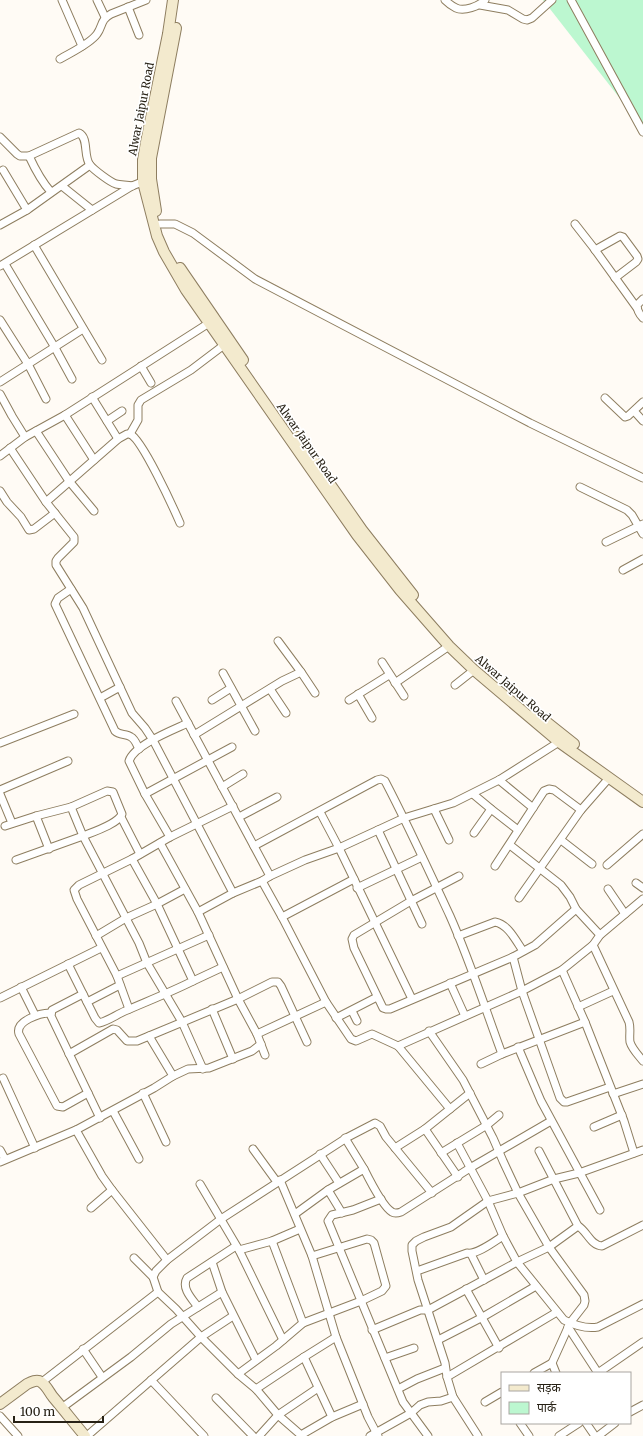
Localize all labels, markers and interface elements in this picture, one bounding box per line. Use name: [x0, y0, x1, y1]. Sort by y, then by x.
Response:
street label: Alwar Jaipur Road: [125, 61, 157, 158]
street label: Alwar Jaipur Road: [273, 399, 340, 486]
street label: Alwar Jaipur Road: [472, 651, 554, 725]
legend: [501, 1372, 631, 1424]
text: सड़क: [537, 1380, 562, 1395]
scale bar: [14, 1398, 103, 1424]
text: पार्क: [537, 1400, 557, 1415]
text: 100 m: [20, 1404, 55, 1419]

